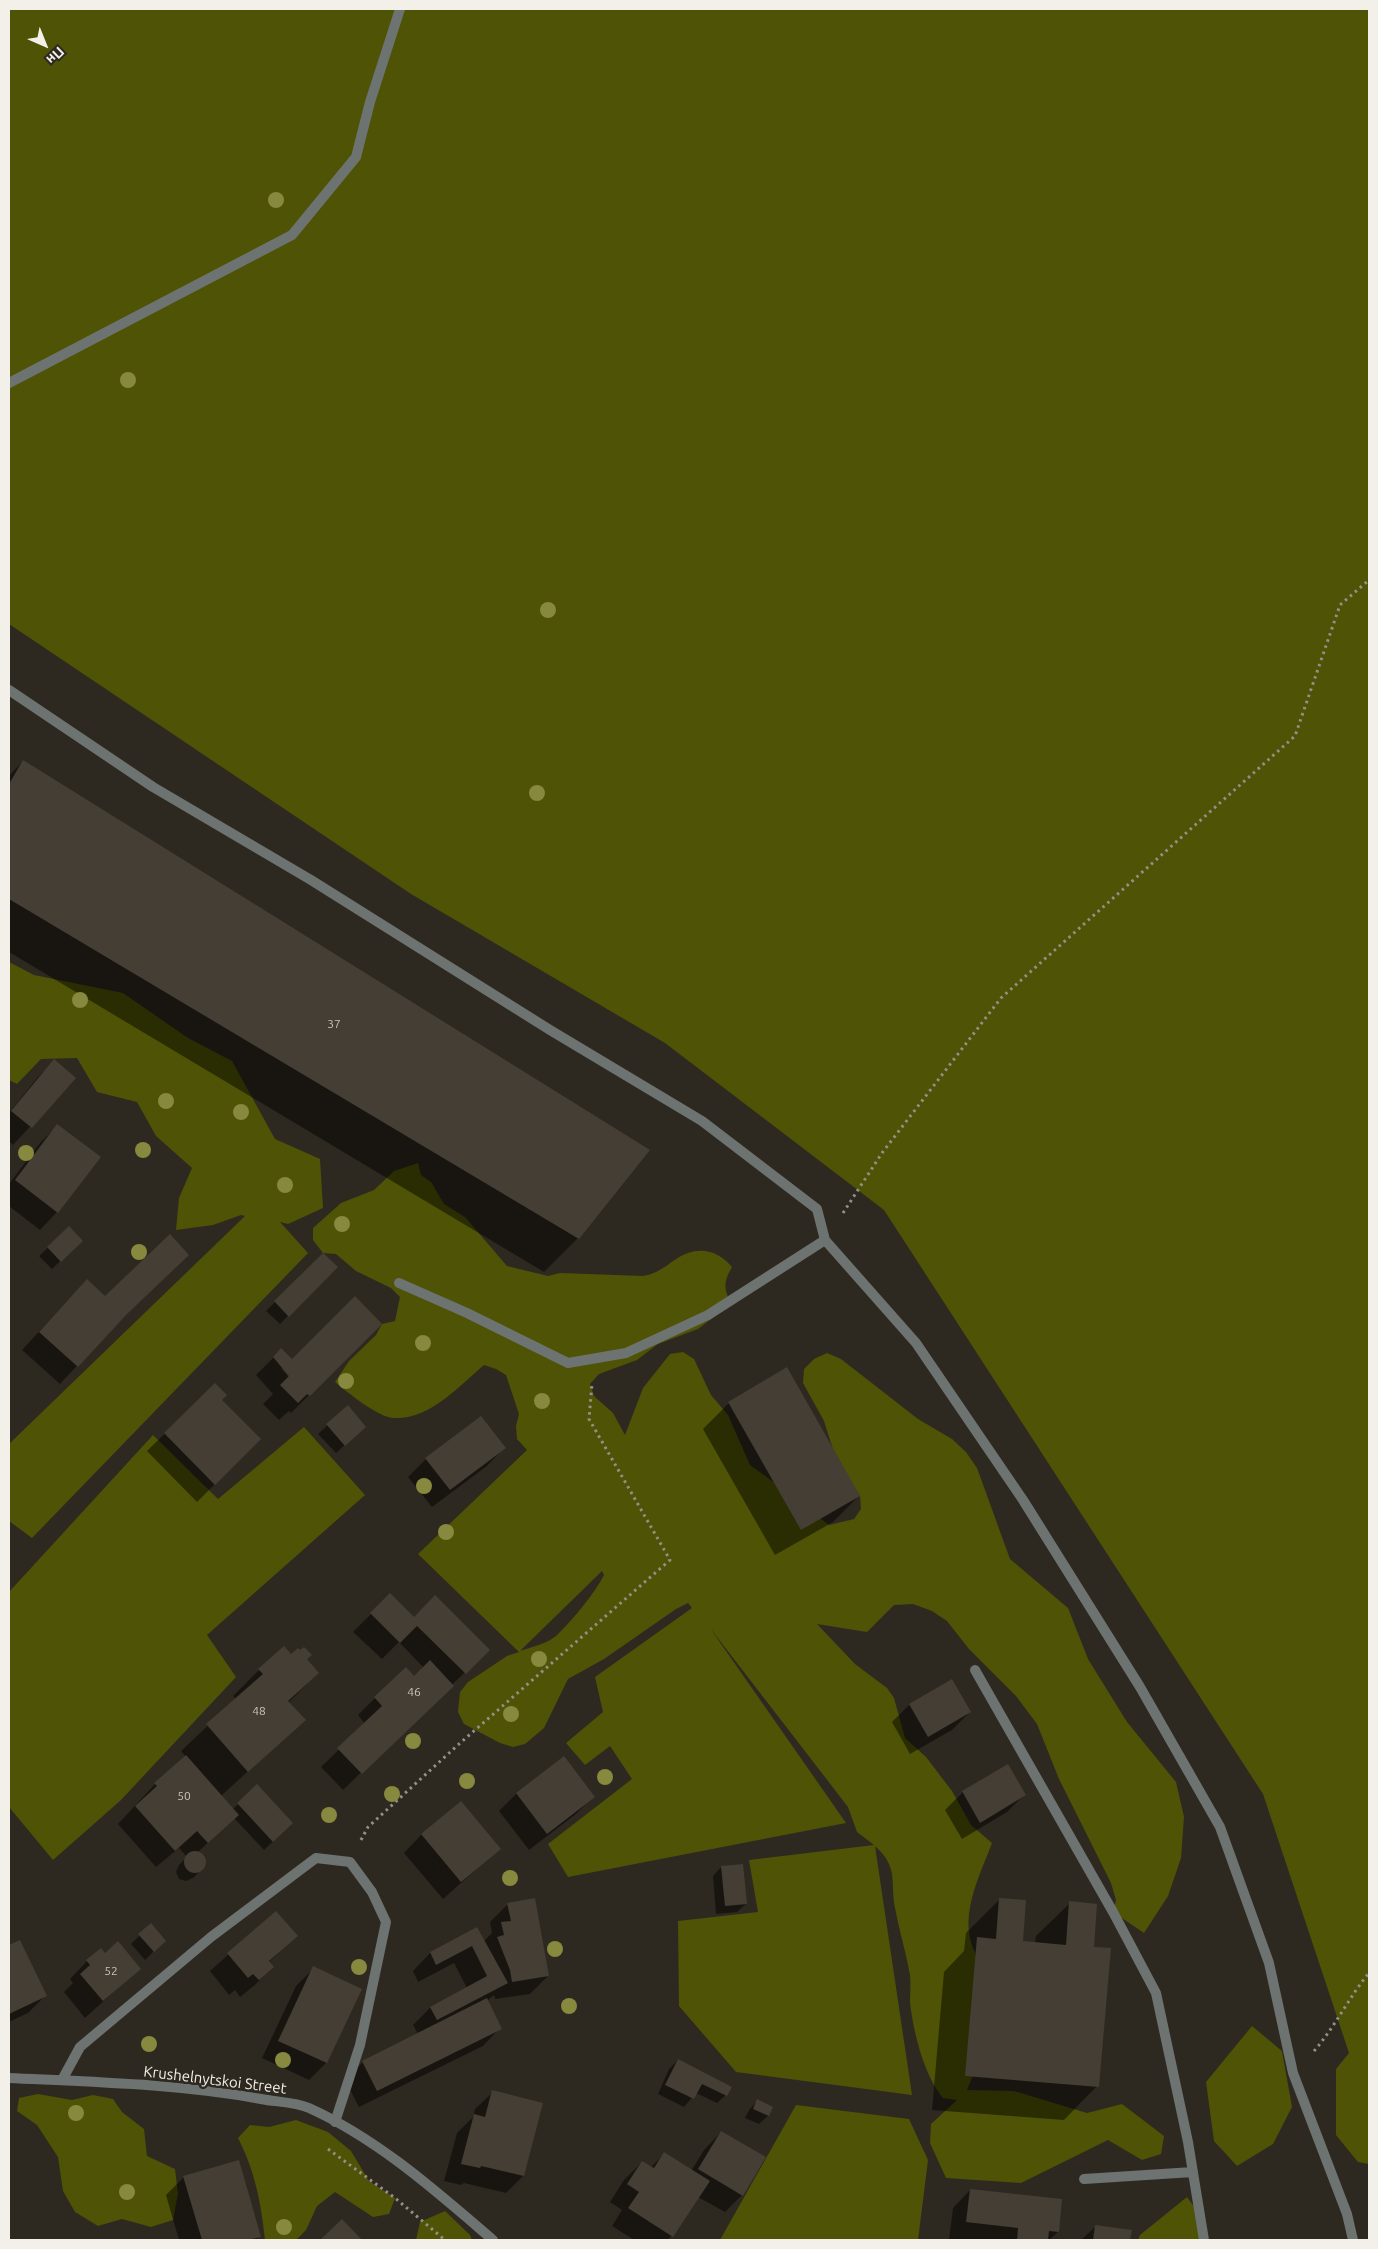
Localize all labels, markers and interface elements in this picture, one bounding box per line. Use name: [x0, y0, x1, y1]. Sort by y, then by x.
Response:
north arrow: [20, 20, 70, 70]
text: Пн: [43, 44, 68, 68]
house number: 37: [327, 1017, 341, 1031]
house number: 46: [407, 1685, 421, 1699]
house number: 48: [252, 1704, 266, 1718]
house number: 50: [177, 1789, 191, 1803]
house number: 52: [104, 1964, 118, 1978]
street label: Krushelnytskoi Street: [143, 2062, 287, 2098]

